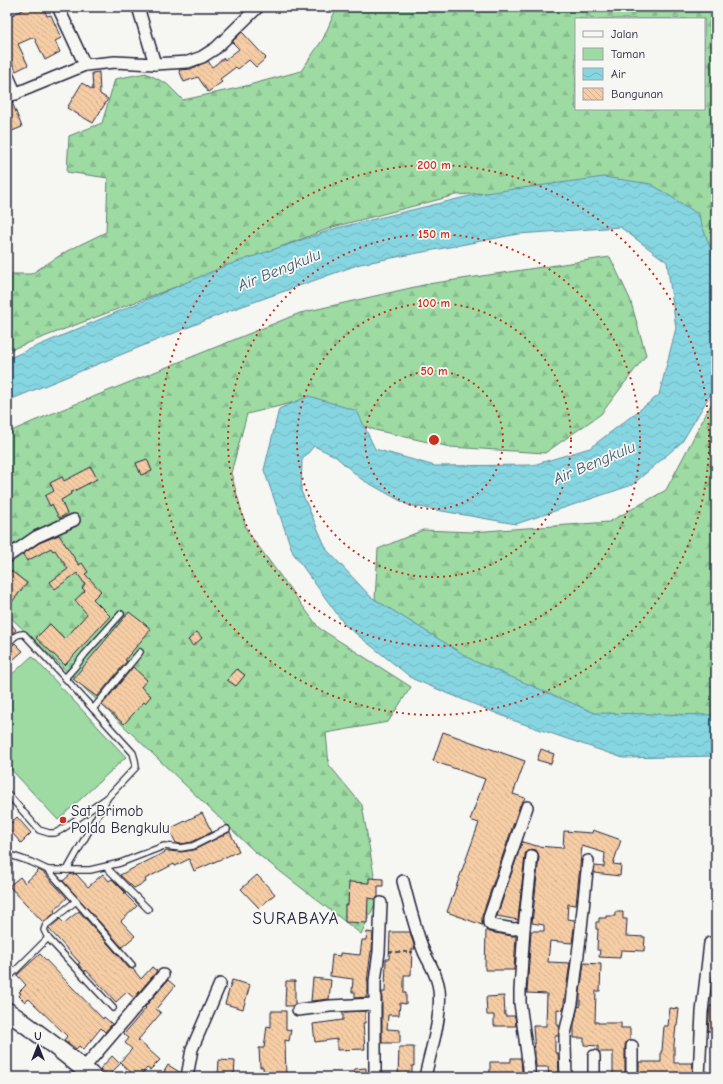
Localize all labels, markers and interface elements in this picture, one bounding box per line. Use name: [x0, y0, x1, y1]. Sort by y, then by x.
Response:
legend: [575, 18, 705, 110]
text: Jalan: [611, 27, 638, 41]
text: Taman: [611, 47, 645, 61]
text: Air: [611, 67, 626, 81]
text: Bangunan: [611, 87, 663, 101]
text: 200 m: [417, 158, 451, 172]
text: 150 m: [418, 227, 450, 241]
water label: Air Bengkulu: [234, 245, 323, 295]
text: 100 m: [418, 296, 450, 310]
text: 50 m: [420, 364, 448, 378]
centre of rings: [427, 433, 441, 447]
water label: Air Bengkulu: [549, 437, 638, 489]
place label: Sat Brimob Polda Bengkulu: [71, 802, 170, 837]
marker: Sat Brimob Polda Bengkulu: [58, 815, 68, 825]
district label: SURABAYA: [253, 909, 339, 928]
north arrow: [18, 1026, 58, 1066]
text: U: [34, 1030, 42, 1043]

